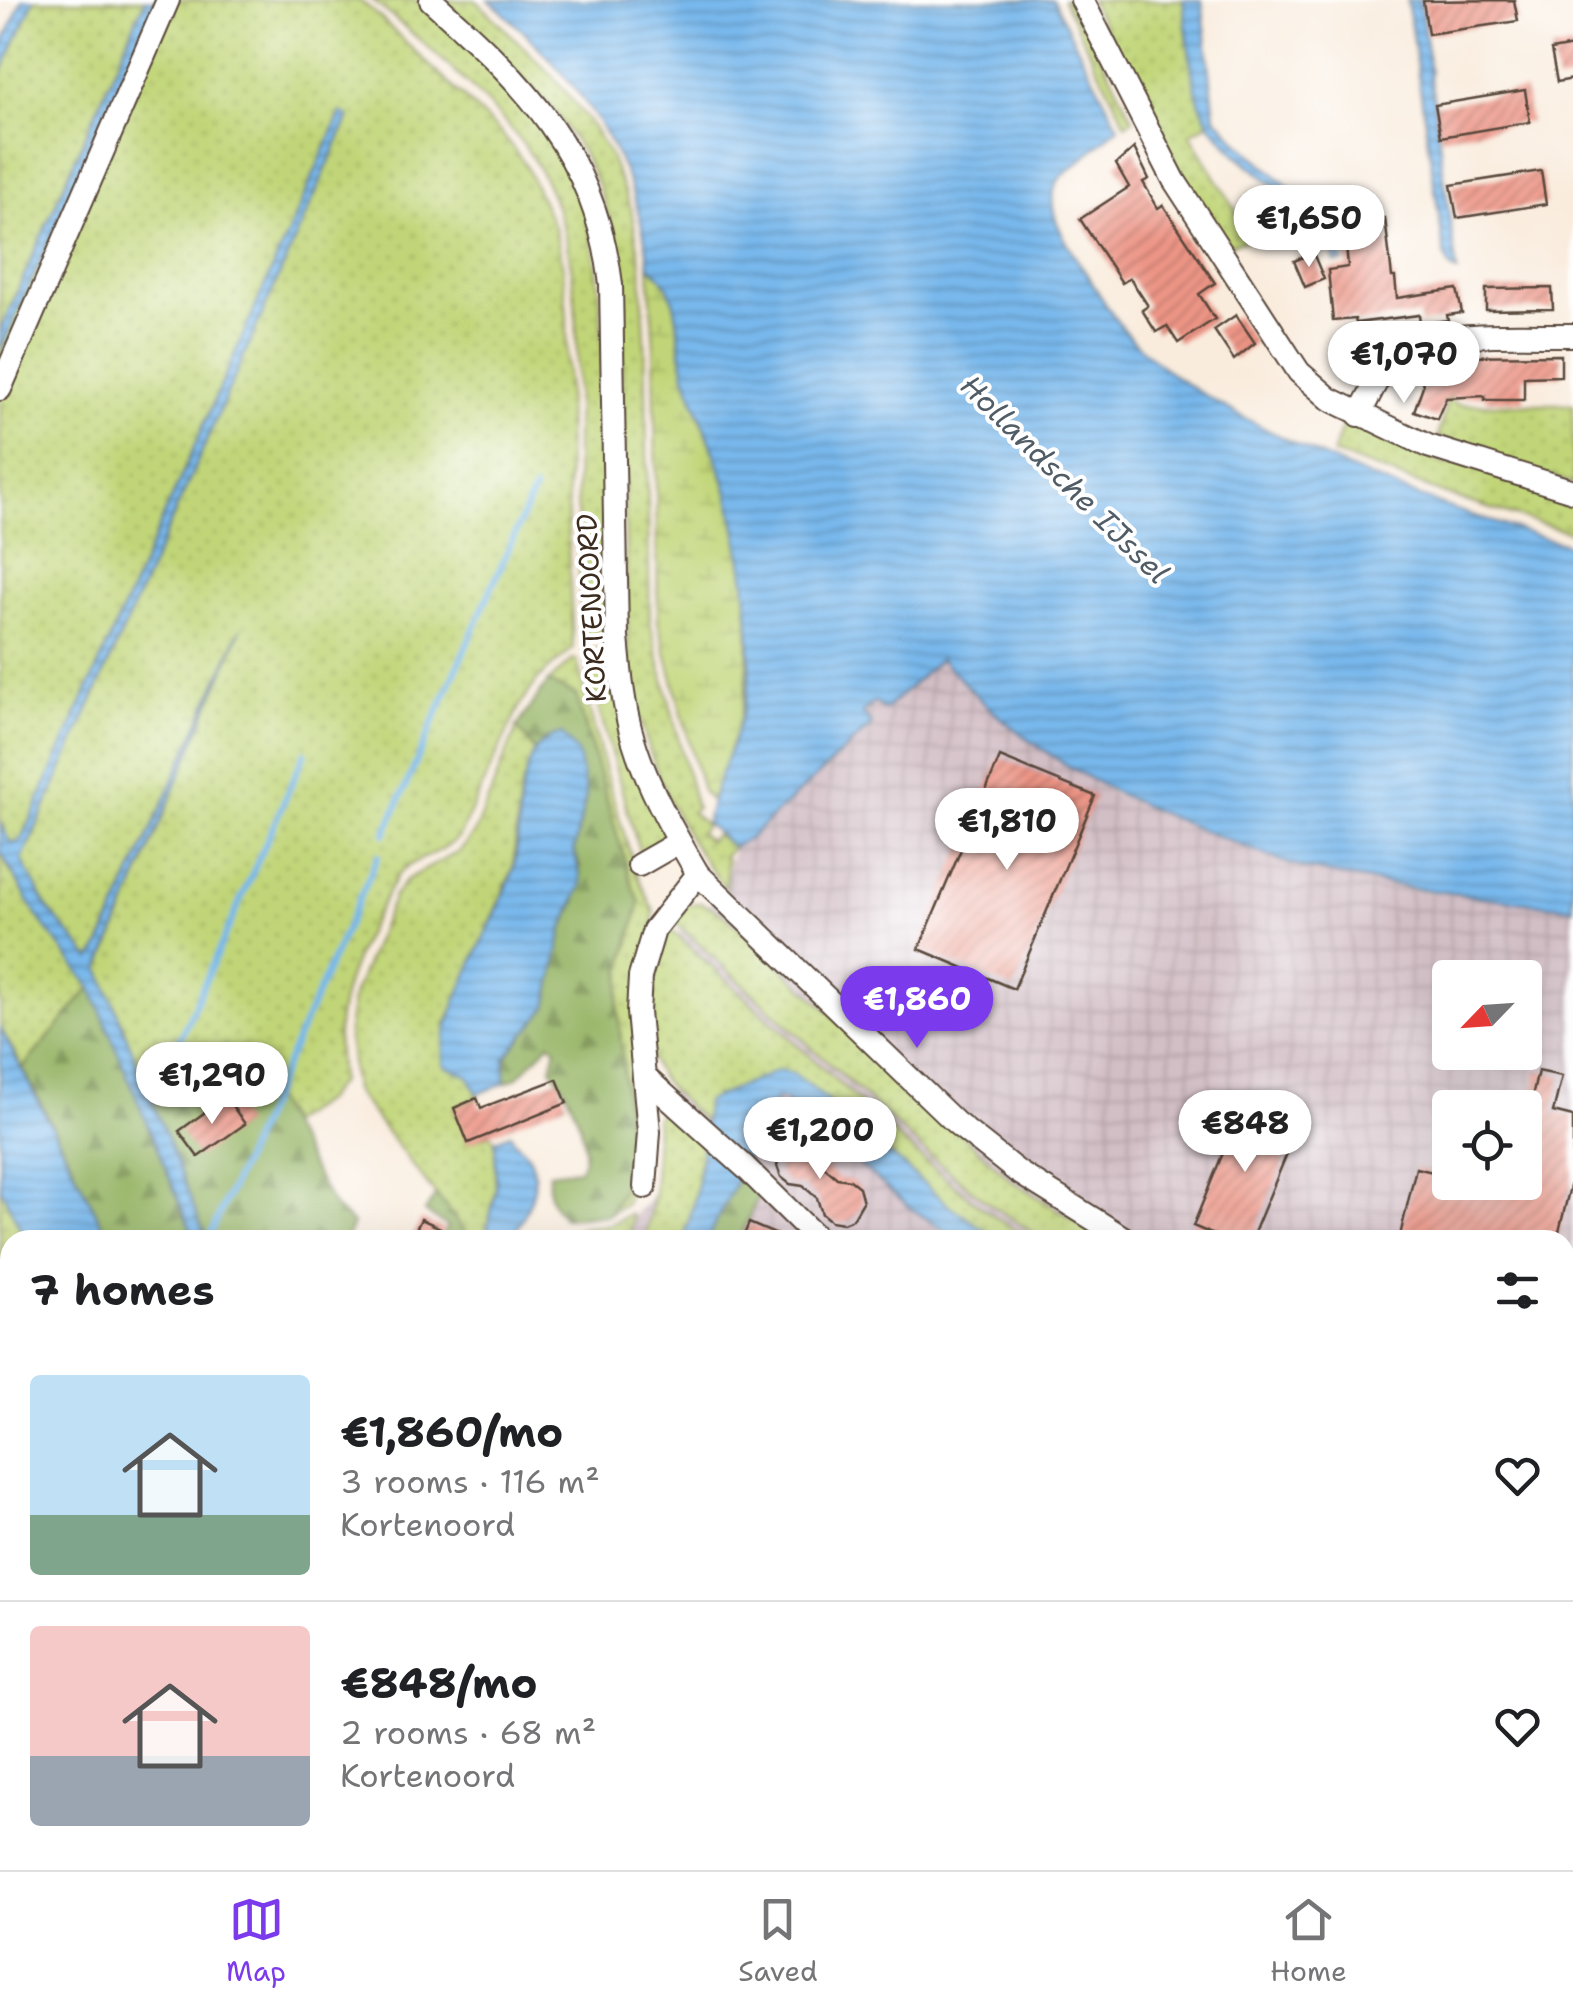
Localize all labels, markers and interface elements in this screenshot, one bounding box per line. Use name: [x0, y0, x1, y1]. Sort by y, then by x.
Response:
pin: €1,650: [1228, 185, 1390, 270]
text: €1,650: [1256, 196, 1362, 239]
pin: €1,070: [1323, 321, 1485, 406]
text: €1,070: [1350, 332, 1458, 375]
water label: Hollandsche IJssel: [952, 366, 1178, 592]
street label: KORTENOORD: [567, 513, 615, 703]
pin: €1,810: [926, 788, 1088, 873]
text: €1,810: [957, 799, 1057, 842]
north arrow: [1432, 960, 1542, 1070]
map controls: [1432, 960, 1542, 1200]
pin: €1,860: [836, 966, 998, 1051]
text: €1,860: [862, 977, 972, 1020]
pin: €1,290: [131, 1042, 293, 1127]
text: €1,290: [158, 1053, 266, 1096]
pin: €848: [1186, 1090, 1304, 1175]
button: locate: [1432, 1090, 1542, 1200]
pin: €1,200: [739, 1097, 901, 1182]
text: €848: [1200, 1101, 1290, 1144]
text: €1,200: [765, 1108, 875, 1151]
text: 7 homes: [30, 1262, 215, 1318]
icon: filters: [1490, 1263, 1545, 1318]
text: €1,860/mo: [340, 1404, 563, 1460]
icon: home: [110, 1415, 230, 1535]
icon: heart: [1490, 1448, 1545, 1503]
text: 3 rooms · 116 m²: [340, 1460, 600, 1503]
text: Kortenoord: [340, 1503, 515, 1546]
text: €848/mo: [340, 1655, 537, 1711]
icon: home: [110, 1666, 230, 1786]
icon: heart: [1490, 1699, 1545, 1754]
text: 2 rooms · 68 m²: [340, 1711, 596, 1754]
text: Kortenoord: [340, 1754, 515, 1797]
tab: Map: [226, 1892, 286, 1990]
tab: Saved: [738, 1892, 818, 1990]
tab: Home: [1270, 1892, 1347, 1990]

